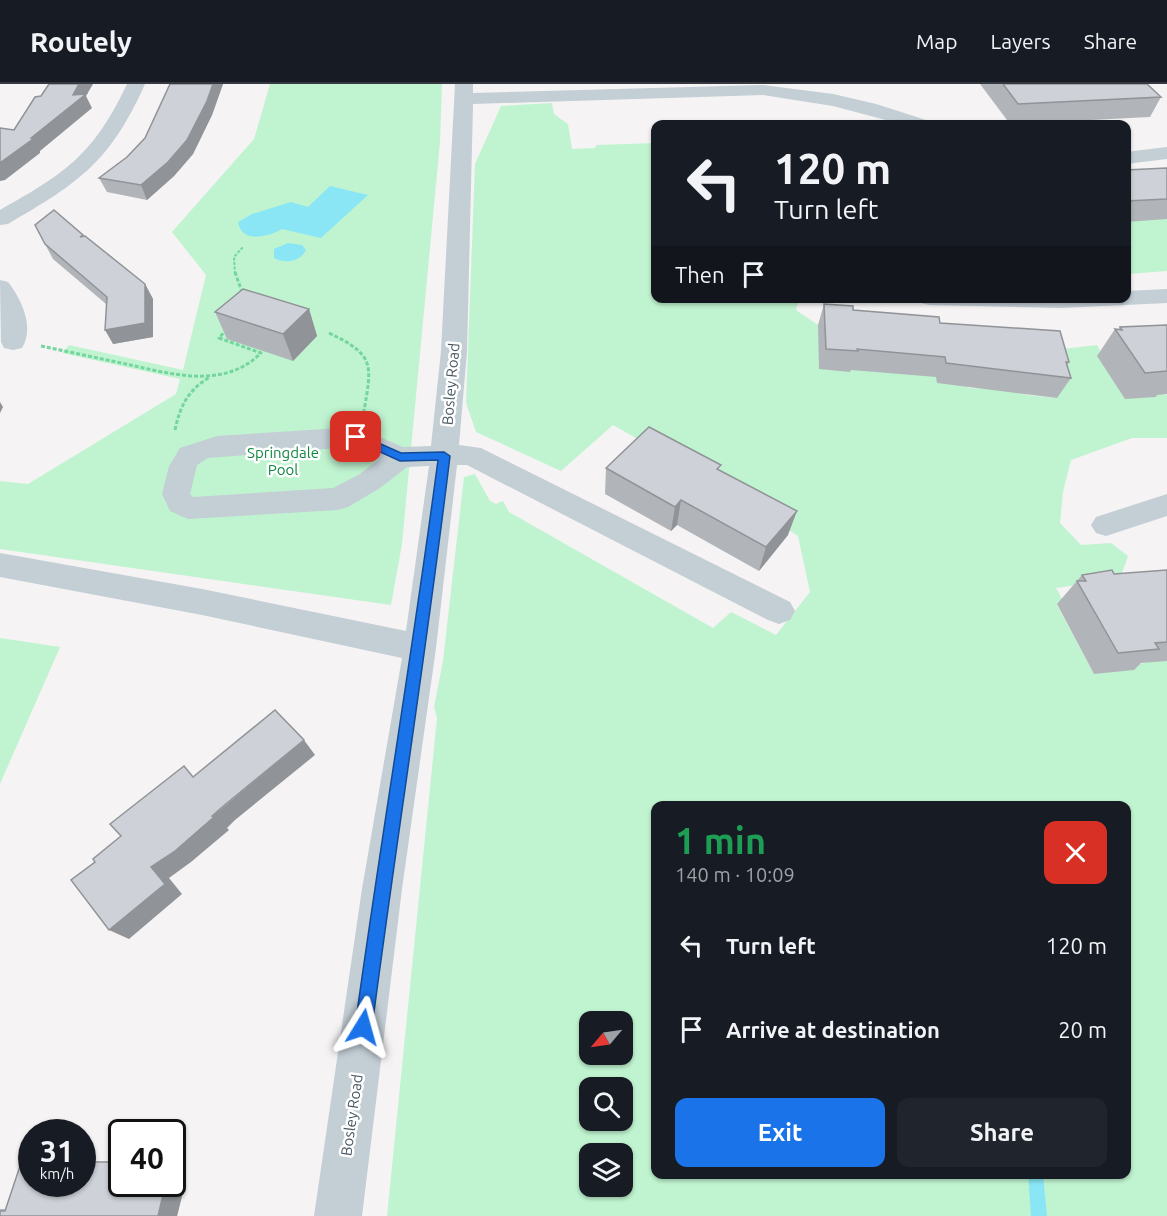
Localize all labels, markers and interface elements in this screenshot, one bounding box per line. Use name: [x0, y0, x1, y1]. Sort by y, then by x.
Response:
text: Routely: [30, 26, 132, 57]
text: Map: [916, 29, 957, 53]
text: Layers: [990, 29, 1051, 53]
text: Share: [1084, 29, 1137, 53]
icon: left: [675, 144, 753, 222]
text: 120 m: [774, 145, 891, 192]
text: Turn left: [774, 194, 878, 224]
icon: arrive: [737, 258, 770, 291]
text: Then: [675, 262, 725, 287]
street label: Bosley Road: [438, 342, 463, 426]
pin: [330, 411, 381, 462]
icon: arrive: [339, 420, 372, 453]
park label: Springdale Pool: [247, 444, 319, 478]
text: 1 min: [675, 820, 766, 861]
button: close: [1044, 821, 1107, 884]
text: 140 m · 10:09: [675, 863, 795, 886]
icon: left: [675, 929, 708, 962]
text: Turn left: [726, 933, 816, 958]
text: 120 m: [1046, 933, 1107, 958]
position arrow: [331, 995, 395, 1059]
north arrow: [579, 1011, 633, 1065]
map controls: [579, 1011, 633, 1197]
icon: arrive: [675, 1013, 708, 1046]
text: Arrive at destination: [726, 1017, 940, 1042]
text: 20 m: [1058, 1017, 1107, 1042]
street label: Bosley Road: [337, 1073, 366, 1157]
button: search: [579, 1077, 633, 1131]
button: Exit: [675, 1098, 885, 1167]
button: Share: [897, 1098, 1107, 1167]
speed limit sign: 40: [108, 1119, 186, 1197]
text: 31: [40, 1134, 74, 1168]
button: layers: [579, 1143, 633, 1197]
text: km/h: [40, 1165, 74, 1182]

